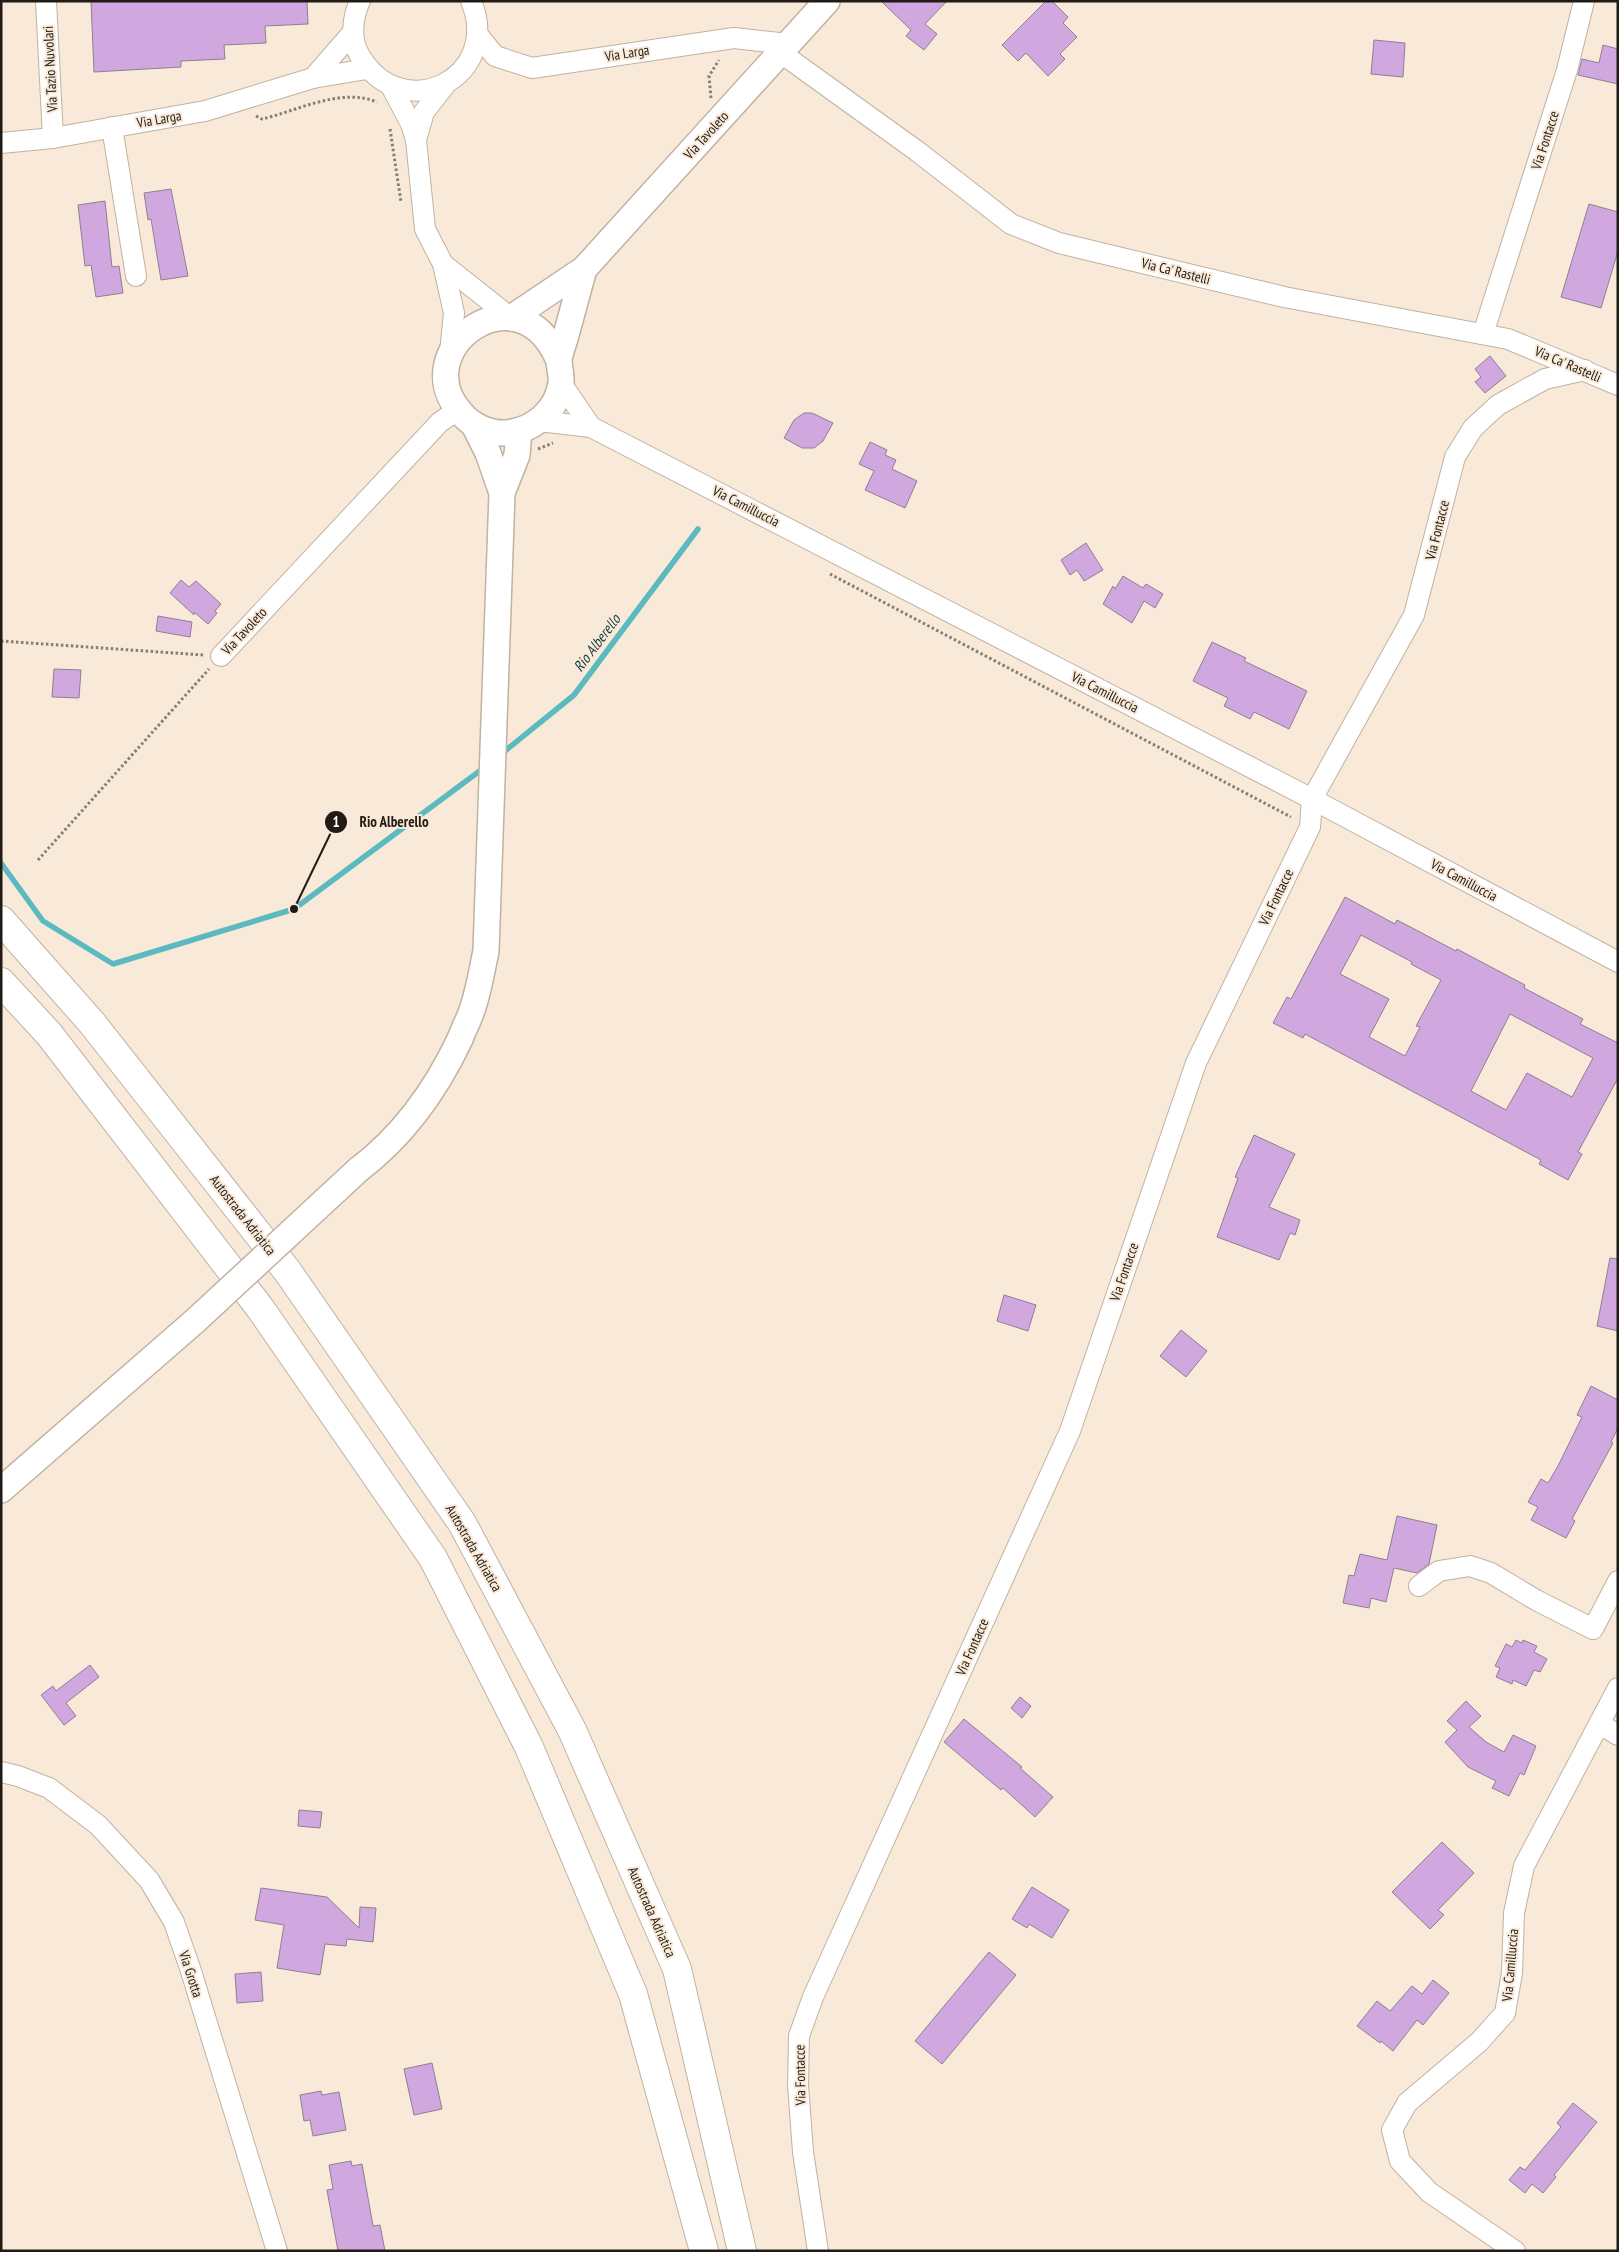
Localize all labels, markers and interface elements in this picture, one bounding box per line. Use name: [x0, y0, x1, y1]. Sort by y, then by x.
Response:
street label: Via Tazio Nuvolari: [39, 25, 61, 114]
street label: Via Larga: [602, 41, 651, 66]
street label: Via Larga: [134, 106, 183, 132]
street label: Via Tavoleto: [679, 107, 732, 164]
street label: Via Fontacce: [1527, 108, 1563, 173]
street label: Via Ca' Rastelli: [1139, 254, 1212, 288]
street label: Via Ca' Rastelli: [1531, 342, 1604, 386]
street label: Via Camilluccia: [708, 481, 783, 531]
street label: Via Fontacce: [1421, 498, 1453, 563]
street label: Via Tavoleto: [217, 603, 271, 659]
water label: Rio Alberello: [569, 609, 625, 675]
street label: Via Camilluccia: [1067, 667, 1142, 717]
callout: Rio Alberello: [324, 807, 438, 837]
text: 1: [332, 812, 340, 831]
text: Rio Alberello: [359, 812, 429, 831]
street label: Via Camilluccia: [1427, 854, 1500, 905]
street label: Via Fontacce: [1254, 866, 1298, 929]
street label: Autostrada Adriatica: [206, 1171, 280, 1259]
street label: Via Fontacce: [1105, 1240, 1142, 1305]
street label: Autostrada Adriatica: [442, 1501, 506, 1595]
street label: Via Fontacce: [951, 1615, 993, 1679]
street label: Autostrada Adriatica: [624, 1864, 680, 1960]
street label: Via Camilluccia: [1498, 1928, 1522, 2003]
street label: Via Grotta: [175, 1947, 207, 2000]
street label: Via Fontacce: [790, 2044, 810, 2107]

